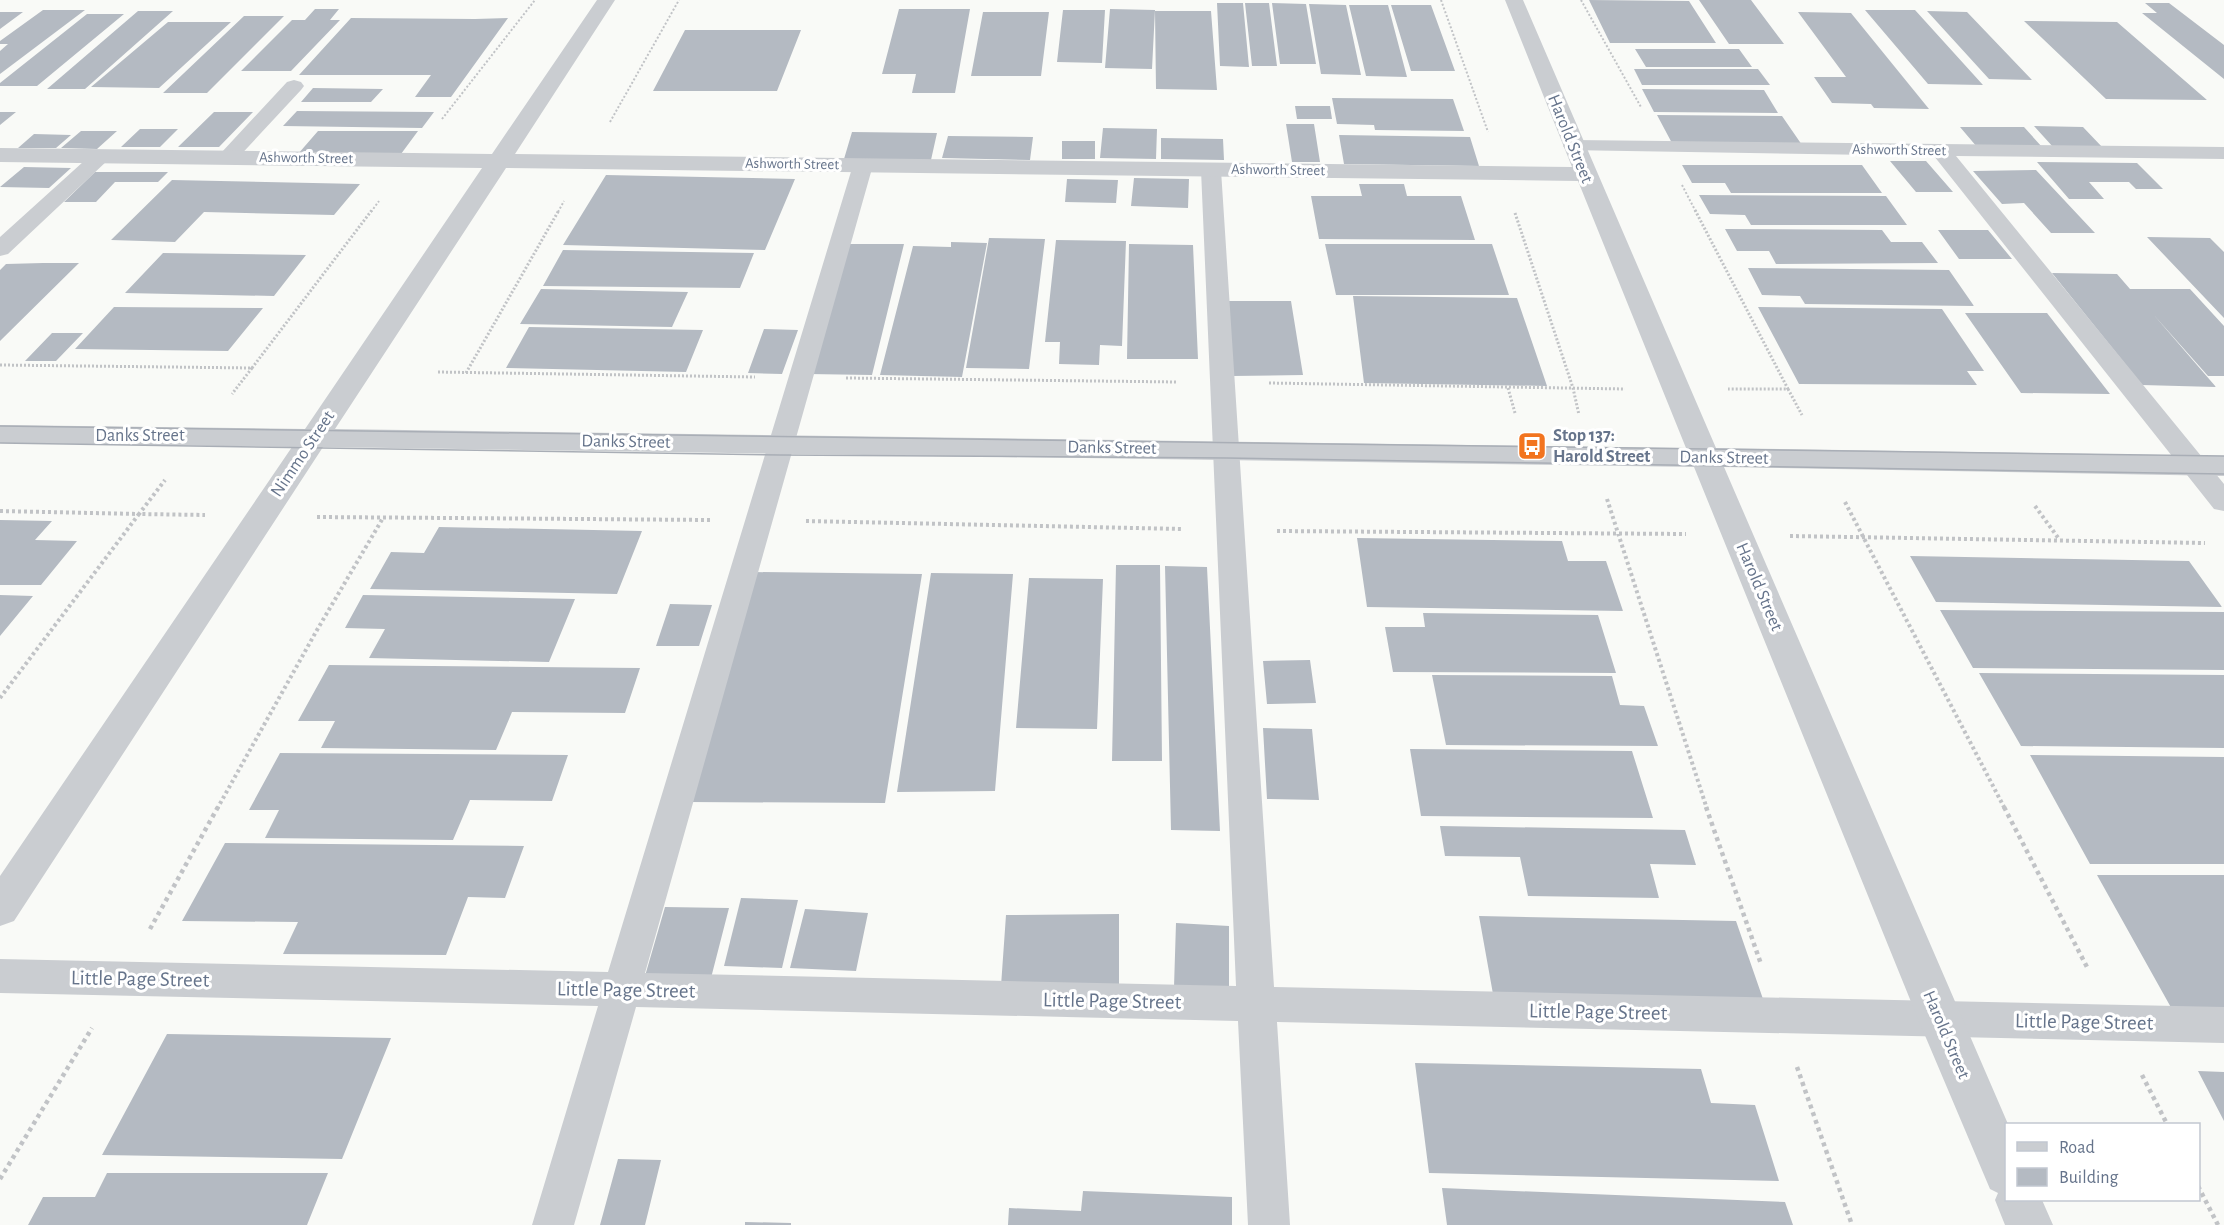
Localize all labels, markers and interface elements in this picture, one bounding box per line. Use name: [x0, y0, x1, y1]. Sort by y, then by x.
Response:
street label: Harold Street: [1544, 92, 1596, 186]
street label: Ashworth Street: [1852, 142, 1946, 158]
street label: Ashworth Street: [259, 150, 353, 166]
street label: Ashworth Street: [745, 156, 839, 172]
street label: Ashworth Street: [1231, 162, 1325, 178]
street label: Nimmo Street: [268, 408, 338, 500]
street label: Danks Street: [95, 427, 185, 445]
place label: Stop 137: Harold Street: [1553, 427, 1650, 466]
bus stop icon: Stop 137: Harold Street: [1516, 430, 1548, 462]
street label: Danks Street: [581, 432, 671, 452]
street label: Danks Street: [1067, 438, 1157, 458]
street label: Danks Street: [1679, 448, 1769, 468]
street label: Harold Street: [1732, 540, 1786, 634]
street label: Little Page Street: [71, 967, 210, 991]
street label: Little Page Street: [557, 978, 696, 1002]
street label: Harold Street: [1919, 988, 1973, 1082]
street label: Little Page Street: [1043, 989, 1182, 1013]
street label: Little Page Street: [1529, 1000, 1668, 1024]
street label: Little Page Street: [2015, 1010, 2154, 1034]
legend: [2005, 1123, 2200, 1201]
text: Road: [2059, 1139, 2095, 1157]
text: Building: [2059, 1169, 2119, 1187]

